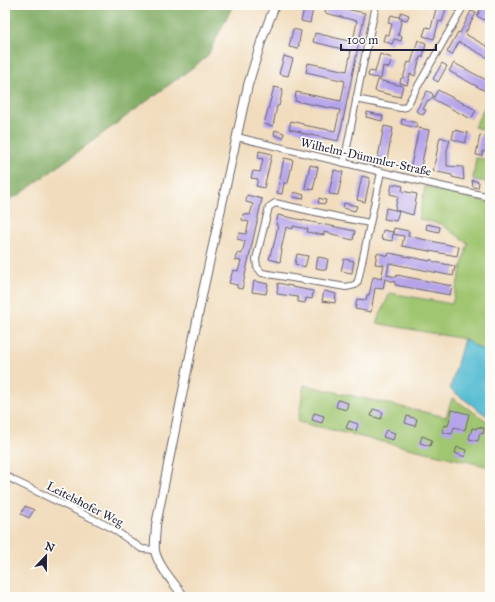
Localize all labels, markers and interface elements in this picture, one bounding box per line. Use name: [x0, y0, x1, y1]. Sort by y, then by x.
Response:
scale bar: [341, 26, 436, 52]
text: 100 m: [347, 33, 378, 47]
street label: Wilhelm-Dümmler-Straße: [299, 135, 433, 179]
street label: Leitelshofer Weg: [44, 479, 126, 530]
north arrow: [26, 536, 66, 576]
text: N: [43, 539, 57, 555]

